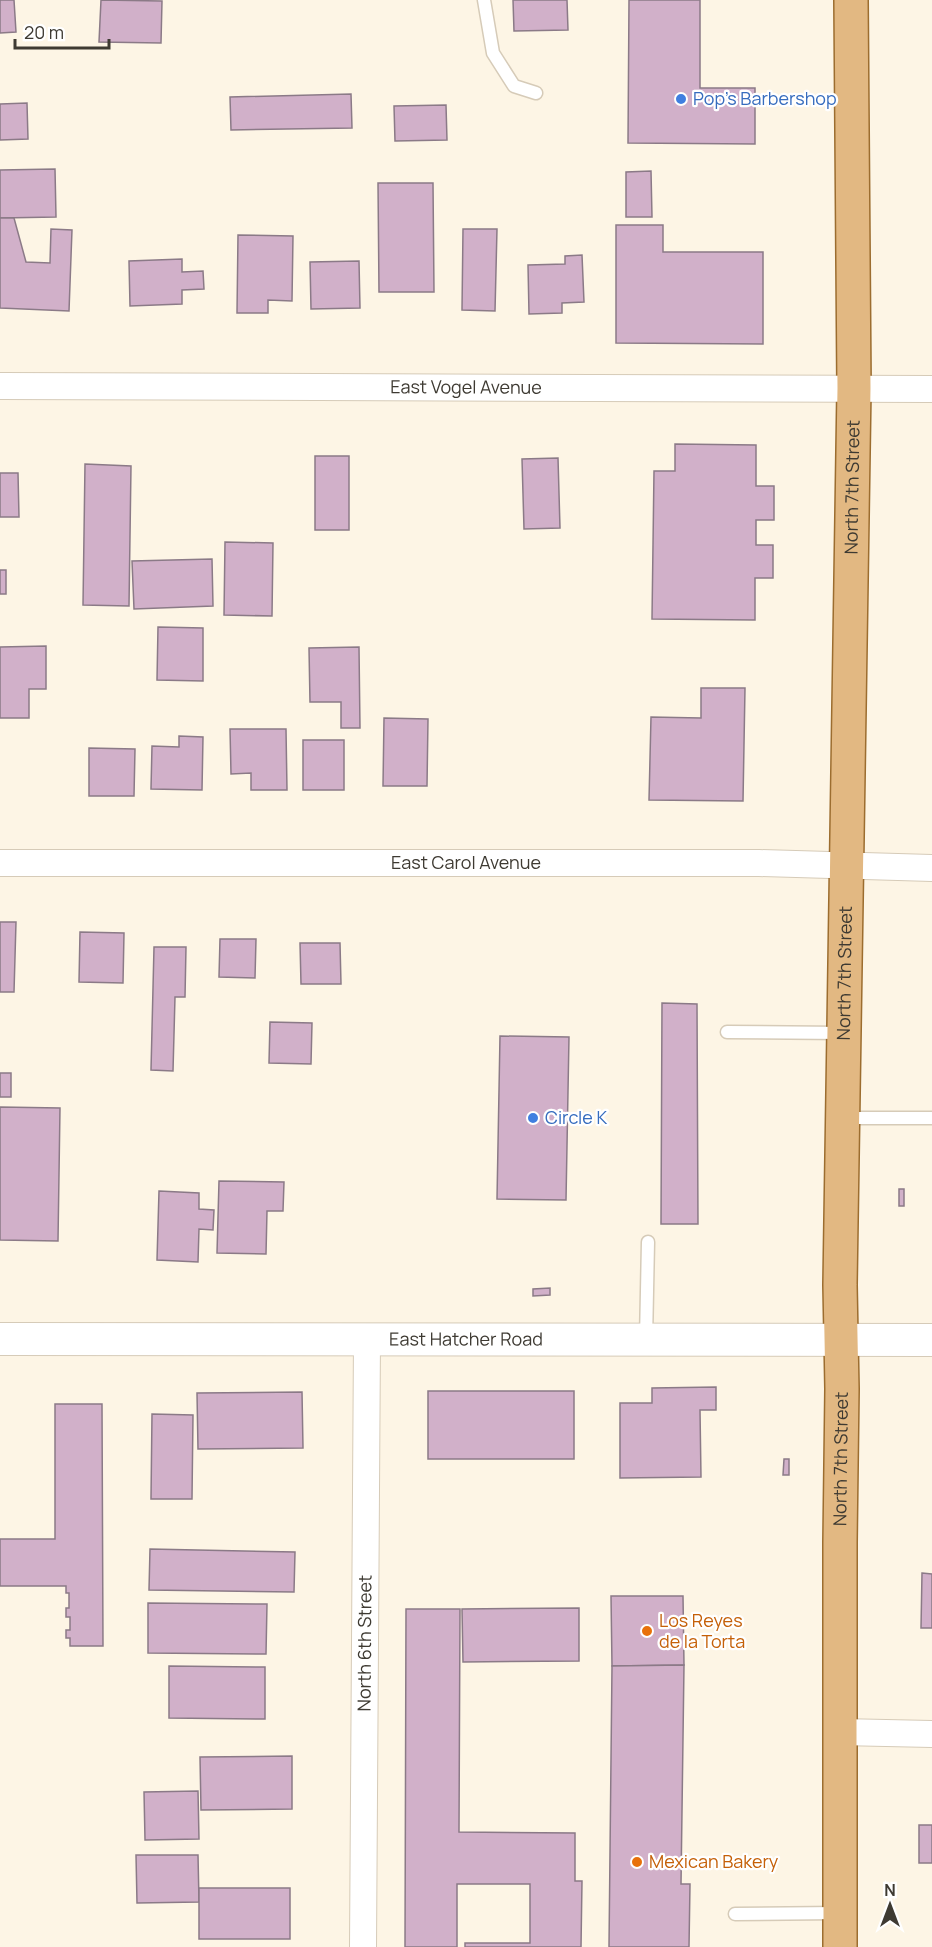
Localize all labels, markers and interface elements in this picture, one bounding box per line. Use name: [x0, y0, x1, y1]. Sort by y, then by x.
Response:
scale bar: [15, 12, 110, 50]
text: 20 m: [24, 20, 64, 44]
place label: Pop's Barbershop: [693, 86, 837, 110]
marker: Pop's Barbershop: [674, 92, 688, 106]
street label: East Vogel Avenue: [390, 374, 542, 399]
street label: North 7th Street: [838, 420, 865, 555]
street label: East Carol Avenue: [391, 850, 541, 874]
street label: North 7th Street: [831, 906, 857, 1040]
place label: Circle K: [545, 1105, 607, 1129]
marker: Circle K: [526, 1111, 540, 1125]
street label: East Hatcher Road: [389, 1326, 543, 1351]
street label: North 7th Street: [827, 1392, 853, 1526]
street label: North 6th Street: [352, 1575, 376, 1711]
place label: Los Reyes de la Torta: [659, 1608, 745, 1653]
marker: Los Reyes de la Torta: [640, 1624, 654, 1638]
place label: Mexican Bakery: [649, 1849, 779, 1873]
marker: Mexican Bakery: [630, 1855, 644, 1869]
north arrow: [860, 1875, 920, 1935]
text: N: [884, 1879, 896, 1901]

